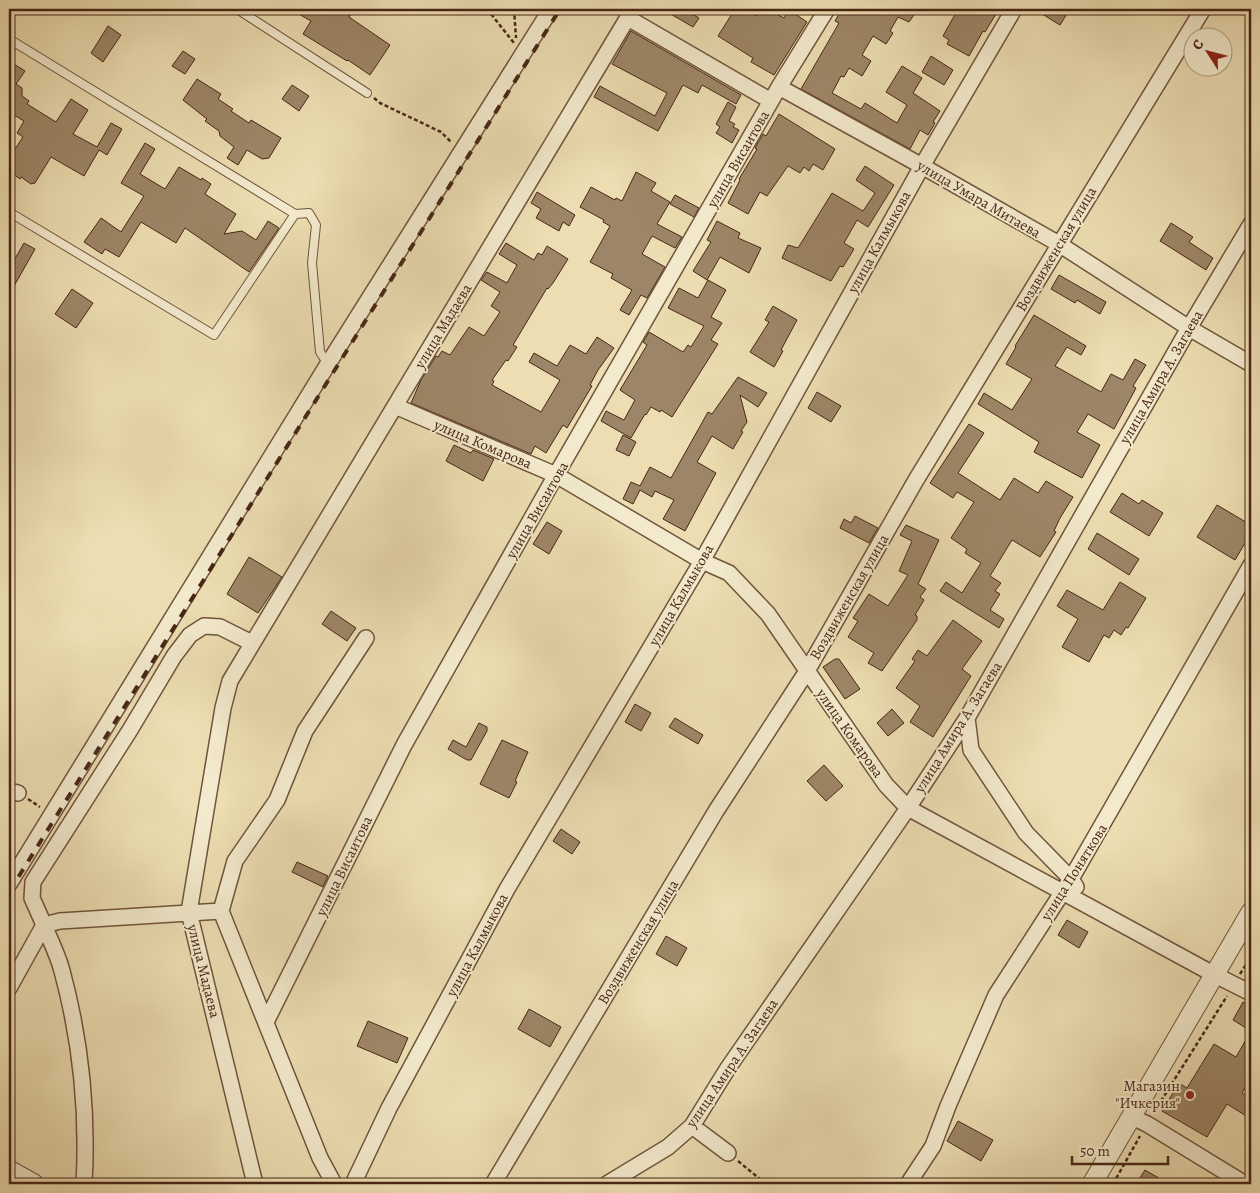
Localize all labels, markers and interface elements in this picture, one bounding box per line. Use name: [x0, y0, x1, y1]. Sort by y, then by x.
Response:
north arrow: [1182, 28, 1232, 78]
text: С: [1188, 35, 1208, 54]
street label: улица Висаитова: [702, 107, 774, 212]
street label: улица Умара Митаева: [913, 155, 1045, 243]
street label: Воздвиженская улица: [1011, 183, 1101, 315]
street label: улица Калмыкова: [842, 187, 915, 298]
street label: улица Мадаева: [409, 280, 476, 373]
street label: улица Амира А. Загаева: [1114, 306, 1208, 448]
street label: улица Комарова: [430, 414, 535, 474]
street label: улица Висаитова: [501, 458, 573, 563]
street label: Воздвиженская улица: [805, 530, 893, 664]
street label: улица Калмыкова: [643, 540, 718, 650]
street label: улица Амира А. Загаева: [909, 658, 1007, 797]
street label: улица Комарова: [811, 684, 888, 782]
street label: улица Висаитова: [311, 812, 377, 920]
street label: улица Поняткова: [1036, 820, 1112, 925]
street label: Воздвиженская улица: [593, 876, 683, 1008]
street label: улица Калмыкова: [441, 890, 513, 1001]
street label: улица Мадаева: [182, 921, 225, 1020]
street label: улица Амира А. Загаева: [681, 995, 783, 1132]
place label: Магазин "Ичкерия": [1115, 1076, 1180, 1113]
marker: Магазин "Ичкерия": [1184, 1089, 1196, 1101]
scale bar: [1072, 1133, 1169, 1165]
text: 50 m: [1080, 1141, 1110, 1161]

